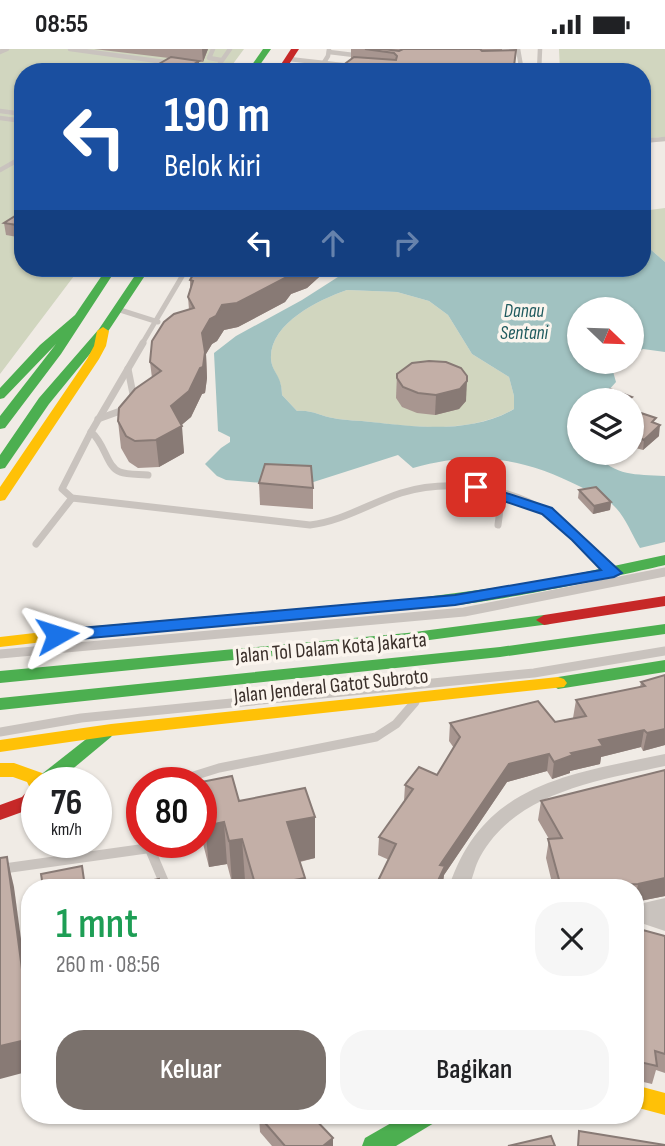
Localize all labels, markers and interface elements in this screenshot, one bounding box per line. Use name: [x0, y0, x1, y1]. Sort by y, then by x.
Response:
text: 08:55: [35, 9, 88, 40]
text: 190 m: [164, 87, 270, 146]
icon: left: [49, 91, 140, 182]
text: Belok kiri: [164, 147, 261, 186]
icon: left: [241, 224, 279, 262]
icon: ahead: [314, 224, 352, 262]
icon: right: [387, 224, 425, 262]
north arrow: [567, 297, 644, 375]
map controls: [567, 297, 644, 465]
water label: Danau Sentani: [500, 300, 549, 345]
button: layers: [567, 388, 644, 465]
pin: [446, 457, 506, 517]
icon: arrive: [457, 468, 495, 506]
position arrow: [20, 598, 94, 672]
street label: Jalan Tol Dalam Kota Jakarta: [233, 627, 428, 669]
street label: Jalan Jenderal Gatot Subroto: [231, 663, 430, 709]
speed limit sign: 80: [126, 767, 217, 858]
text: 76: [51, 782, 82, 825]
text: km/h: [51, 819, 82, 840]
text: 1 mnt: [56, 899, 138, 950]
button: close: [535, 902, 609, 976]
text: 260 m · 08:56: [56, 951, 160, 979]
button: Keluar: [56, 1030, 326, 1110]
button: Bagikan: [340, 1030, 609, 1110]

